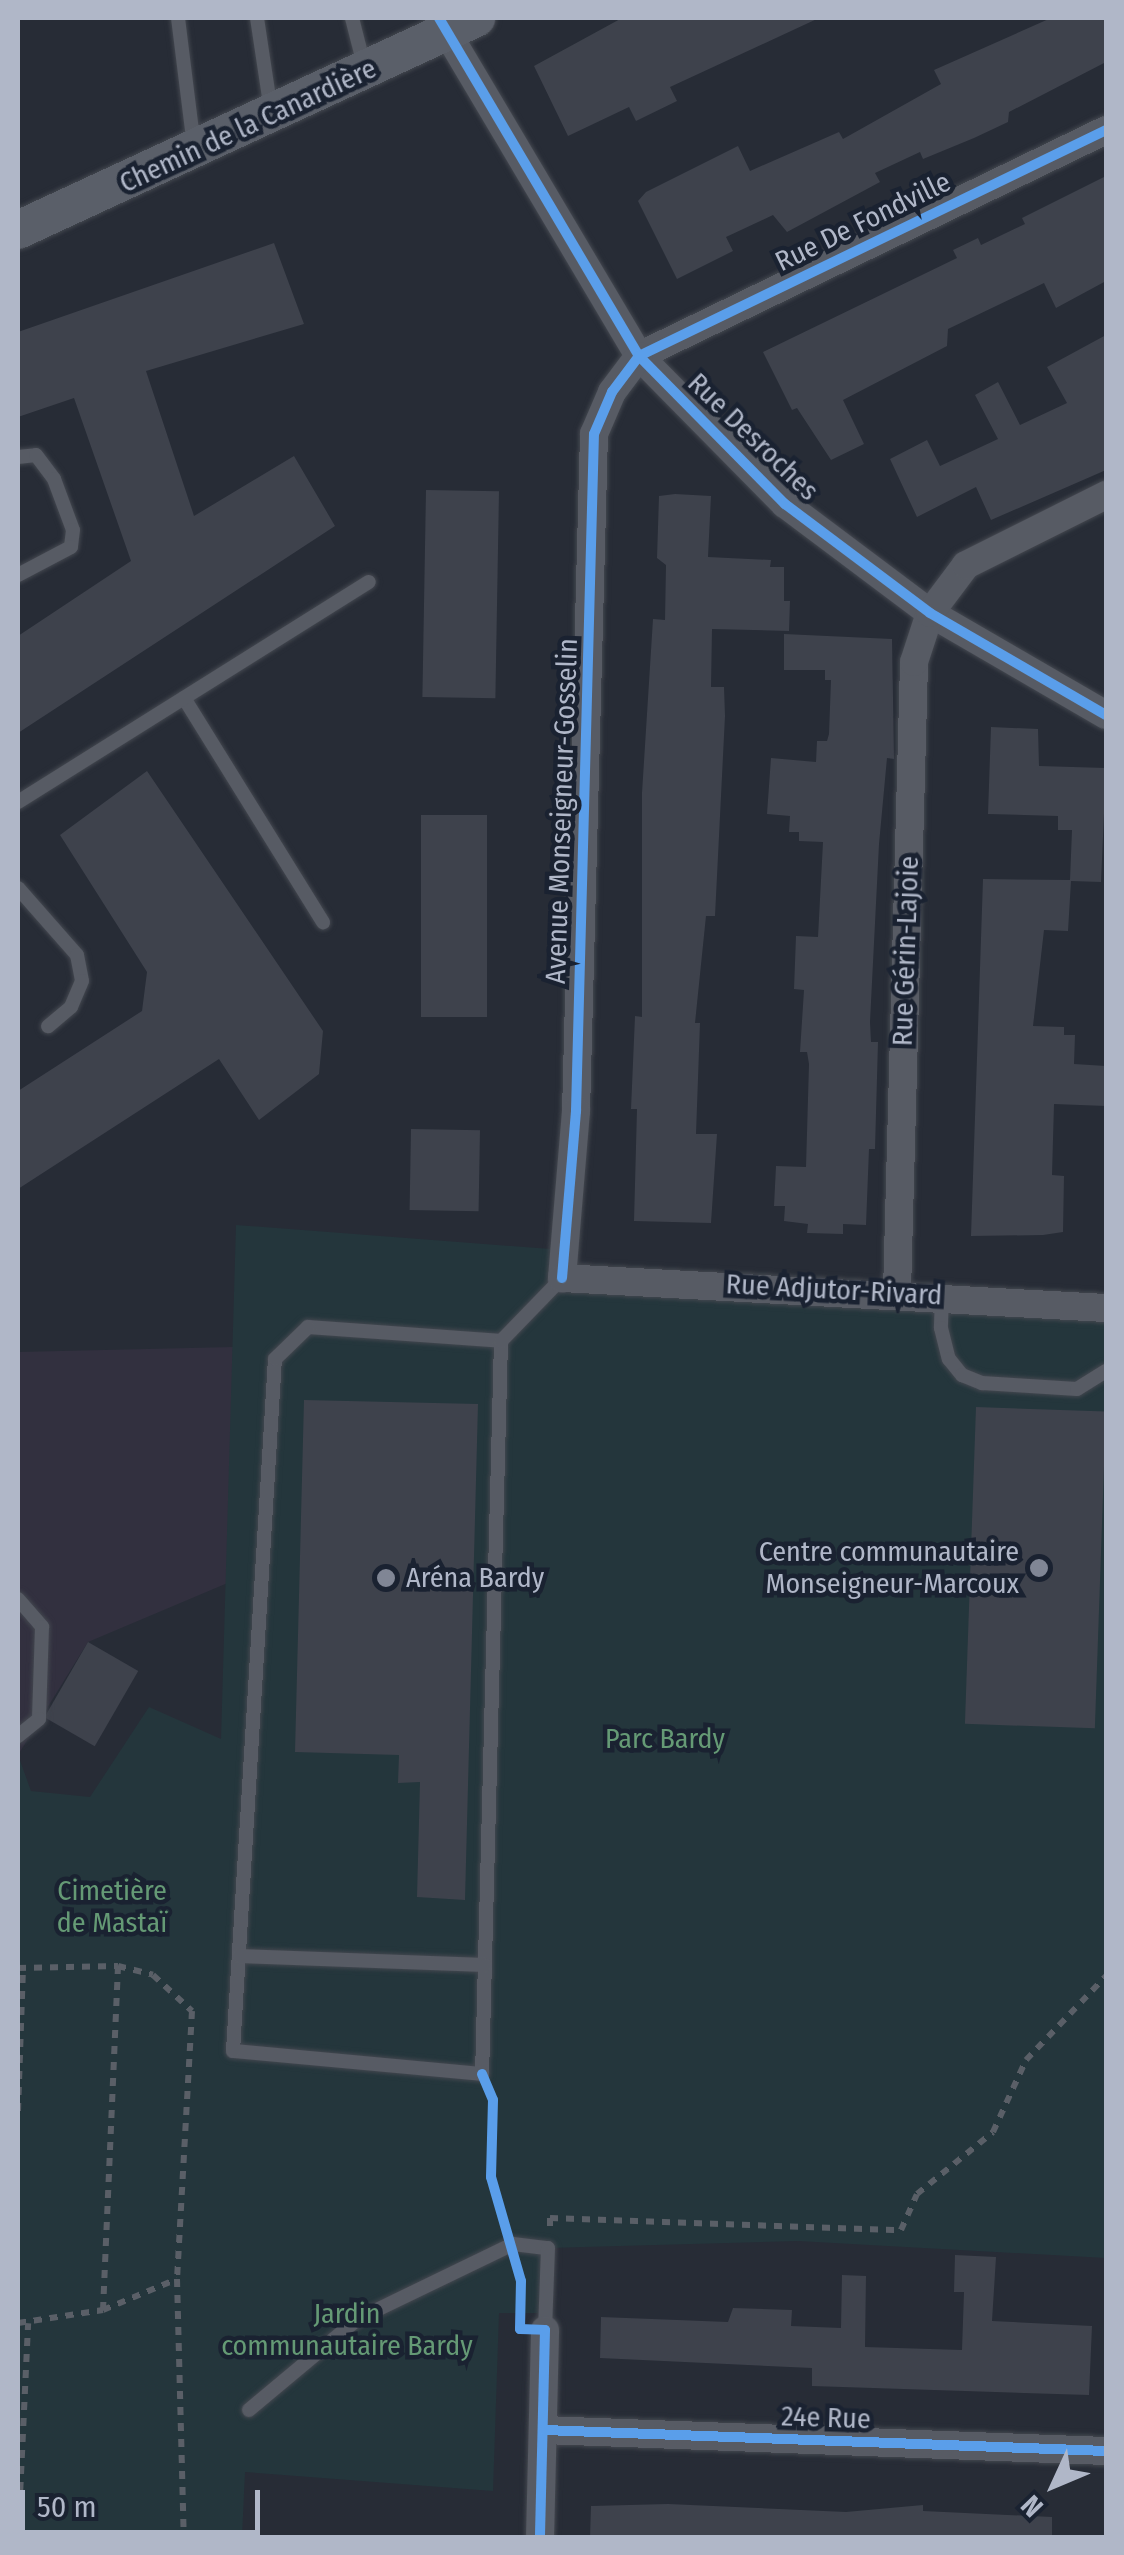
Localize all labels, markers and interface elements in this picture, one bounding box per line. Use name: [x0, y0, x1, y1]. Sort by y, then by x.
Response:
street label: Chemin de la Canardière: [114, 52, 382, 200]
street label: Rue De Fondville: [770, 165, 956, 279]
street label: Rue Desroches: [681, 366, 825, 508]
street label: Avenue Monseigneur-Gosselin: [539, 638, 585, 984]
street label: Rue Gérin-Lajoie: [886, 855, 926, 1047]
street label: Rue Adjutor-Rivard: [725, 1268, 943, 1312]
place label: Centre communautaire Monseigneur-Marcoux: [759, 1535, 1019, 1601]
marker: Centre communautaire Monseigneur-Marcoux: [1028, 1557, 1050, 1579]
place label: Aréna Bardy: [406, 1561, 544, 1595]
marker: Aréna Bardy: [375, 1567, 397, 1589]
park label: Parc Bardy: [605, 1722, 725, 1756]
park label: Cimetière de Mastaï: [57, 1874, 167, 1940]
park label: Jardin communautaire Bardy: [221, 2297, 473, 2363]
street label: 24e Rue: [781, 2400, 871, 2436]
north arrow: [1004, 2435, 1104, 2535]
scale bar: [25, 2470, 265, 2532]
text: 50 m: [37, 2489, 97, 2525]
text: N: [1014, 2489, 1050, 2524]

